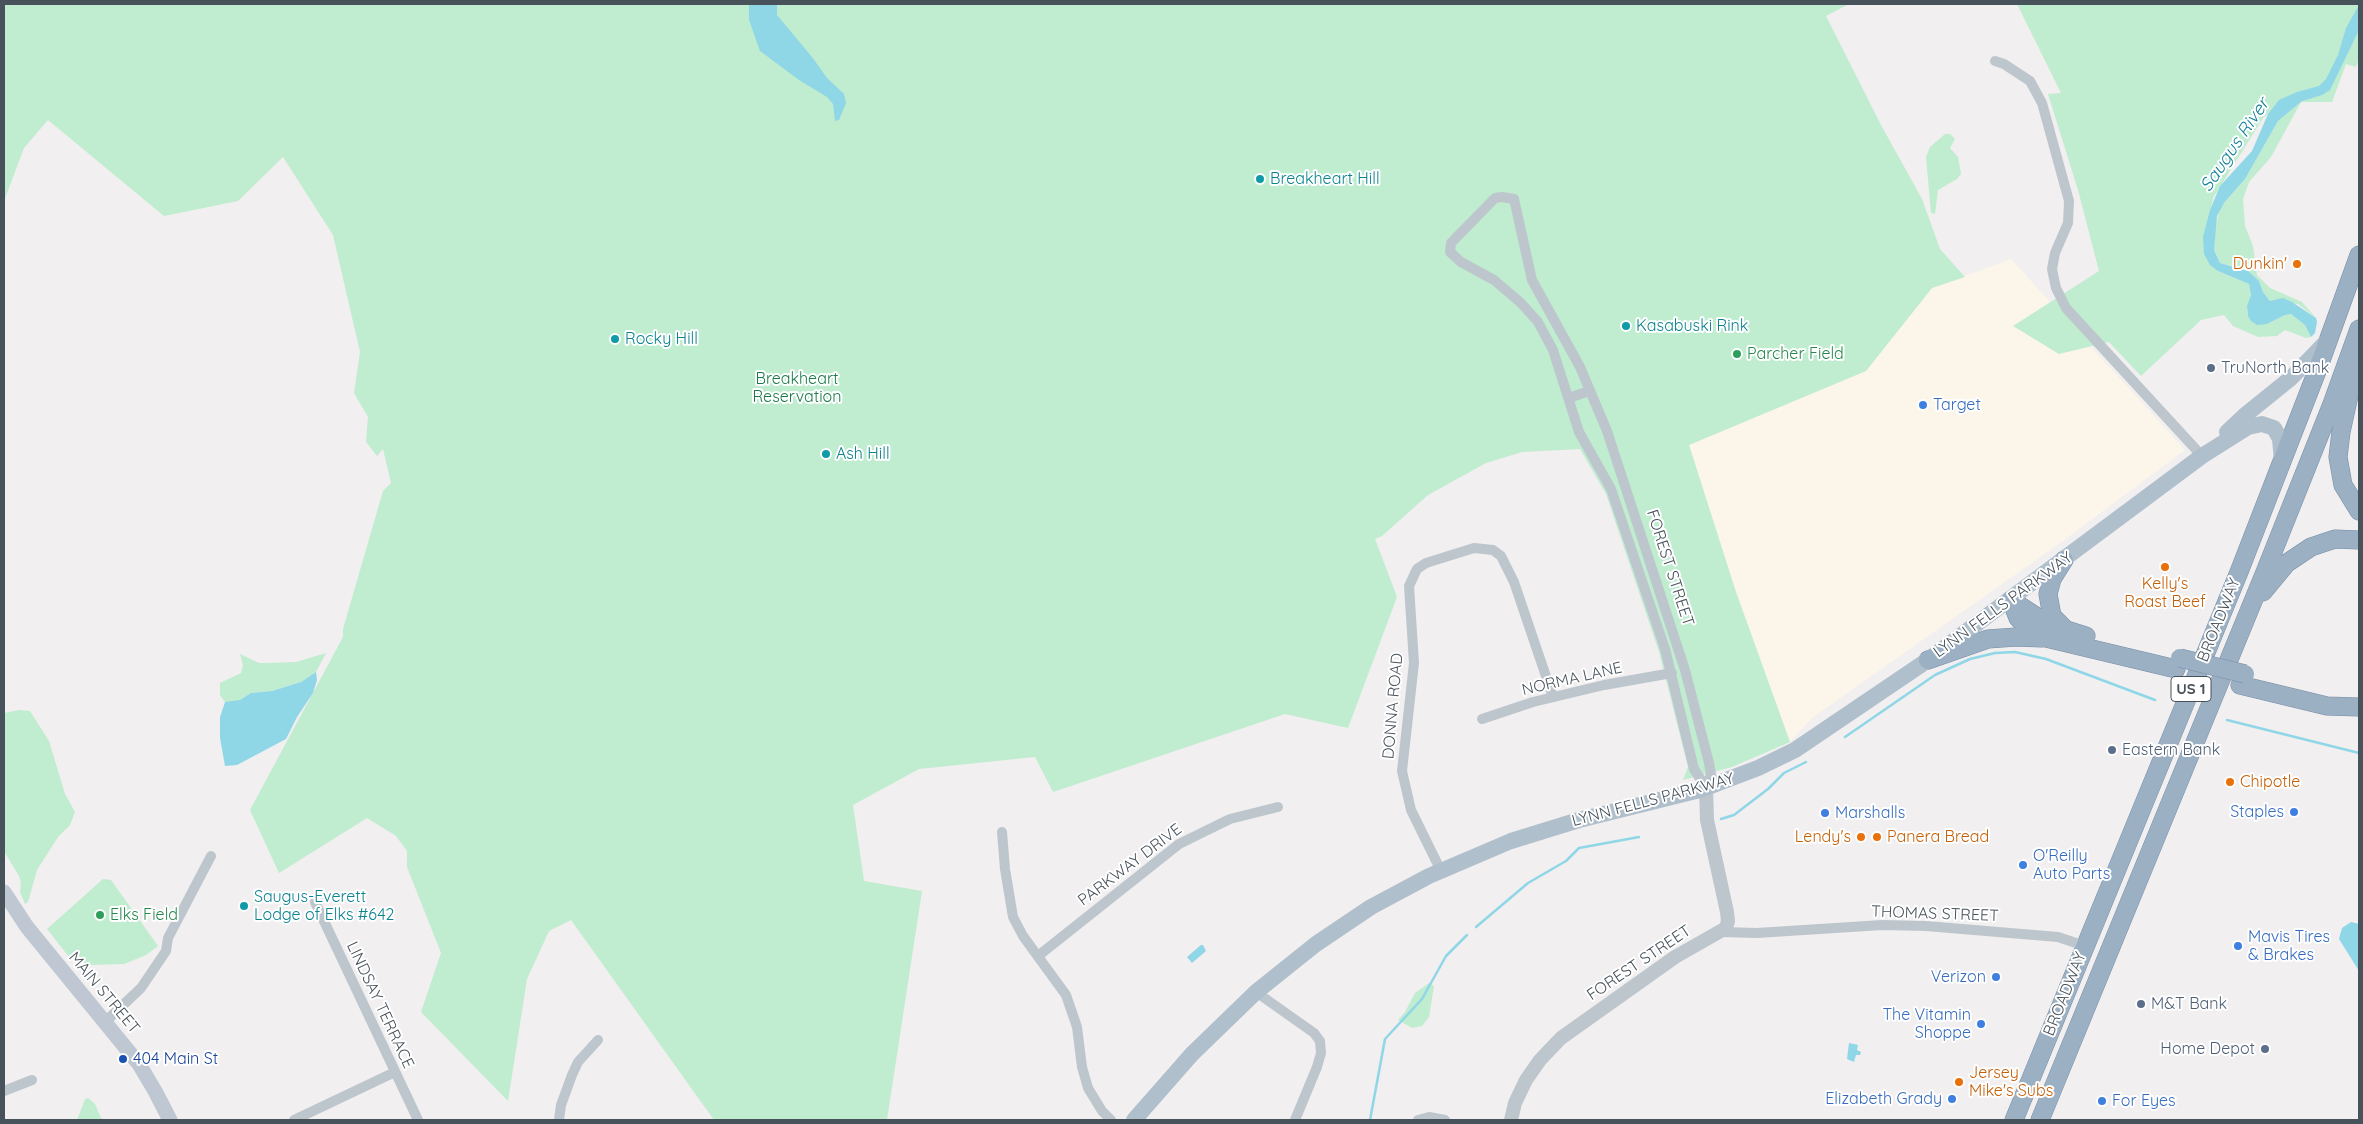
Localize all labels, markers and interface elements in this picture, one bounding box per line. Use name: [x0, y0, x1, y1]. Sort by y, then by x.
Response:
water label: Saugus River: [2196, 94, 2274, 196]
place label: Breakheart Hill: [1270, 169, 1380, 189]
marker: Breakheart Hill: [1254, 173, 1266, 185]
place label: Dunkin': [2233, 254, 2287, 274]
marker: Dunkin': [2291, 258, 2303, 270]
place label: Kasabuski Rink: [1636, 316, 1748, 336]
marker: Kasabuski Rink: [1620, 320, 1632, 332]
place label: Rocky Hill: [625, 329, 698, 349]
marker: Rocky Hill: [609, 333, 621, 345]
place label: Parcher Field: [1747, 344, 1844, 364]
marker: Parcher Field: [1731, 348, 1743, 360]
place label: TruNorth Bank: [2221, 358, 2329, 378]
marker: TruNorth Bank: [2205, 362, 2217, 374]
park label: Breakheart Reservation: [752, 369, 842, 407]
place label: Target: [1933, 395, 1981, 415]
marker: Target: [1917, 399, 1929, 411]
place label: Ash Hill: [836, 444, 890, 464]
marker: Ash Hill: [820, 448, 832, 460]
street label: FOREST STREET: [1642, 507, 1698, 629]
street label: LYNN FELLS PARKWAY: [1930, 548, 2076, 662]
marker: Kelly's Roast Beef: [2159, 561, 2171, 573]
place label: Kelly's Roast Beef: [2124, 574, 2206, 612]
street label: BROADWAY: [2193, 575, 2245, 665]
street label: DONNA ROAD: [1379, 652, 1407, 760]
street label: NORMA LANE: [1520, 658, 1624, 700]
road number: US 1: [2171, 676, 2211, 702]
place label: Eastern Bank: [2122, 740, 2220, 760]
marker: Eastern Bank: [2106, 744, 2118, 756]
street label: LYNN FELLS PARKWAY: [1570, 769, 1736, 831]
place label: Chipotle: [2240, 772, 2300, 792]
marker: Chipotle: [2224, 776, 2236, 788]
place label: Staples: [2230, 802, 2284, 822]
place label: Marshalls: [1835, 803, 1905, 823]
marker: Staples: [2288, 806, 2300, 818]
marker: Marshalls: [1819, 807, 1831, 819]
street label: PARKWAY DRIVE: [1074, 820, 1186, 910]
place label: Lendy's: [1795, 827, 1851, 847]
place label: Panera Bread: [1887, 827, 1989, 847]
marker: Lendy's: [1855, 831, 1867, 843]
marker: Panera Bread: [1871, 831, 1883, 843]
place label: O'Reilly Auto Parts: [2033, 846, 2110, 884]
marker: O'Reilly Auto Parts: [2017, 859, 2029, 871]
place label: Saugus-Everett Lodge of Elks #642: [254, 887, 394, 925]
marker: Saugus-Everett Lodge of Elks #642: [238, 900, 250, 912]
street label: THOMAS STREET: [1871, 902, 1999, 926]
place label: Elks Field: [110, 905, 178, 925]
marker: Elks Field: [94, 909, 106, 921]
street label: FOREST STREET: [1583, 921, 1695, 1005]
place label: Mavis Tires & Brakes: [2248, 927, 2330, 965]
street label: LINDSAY TERRACE: [342, 939, 418, 1071]
marker: Mavis Tires & Brakes: [2232, 940, 2244, 952]
street label: MAIN STREET: [64, 948, 144, 1038]
street label: BROADWAY: [2039, 949, 2091, 1039]
place label: Verizon: [1931, 967, 1986, 987]
marker: Verizon: [1990, 971, 2002, 983]
place label: M&T Bank: [2151, 994, 2227, 1014]
marker: M&T Bank: [2135, 998, 2147, 1010]
place label: The Vitamin Shoppe: [1882, 1005, 1971, 1043]
marker: The Vitamin Shoppe: [1975, 1018, 1987, 1030]
place label: Home Depot: [2160, 1039, 2255, 1059]
marker: Home Depot: [2259, 1043, 2271, 1055]
place label: 404 Main St: [133, 1049, 218, 1069]
marker: 404 Main St: [117, 1053, 129, 1065]
place label: Jersey Mike's Subs: [1969, 1063, 2053, 1101]
marker: Jersey Mike's Subs: [1953, 1076, 1965, 1088]
place label: Elizabeth Grady: [1825, 1089, 1942, 1109]
place label: For Eyes: [2112, 1091, 2175, 1111]
marker: Elizabeth Grady: [1946, 1093, 1958, 1105]
marker: For Eyes: [2096, 1095, 2108, 1107]

